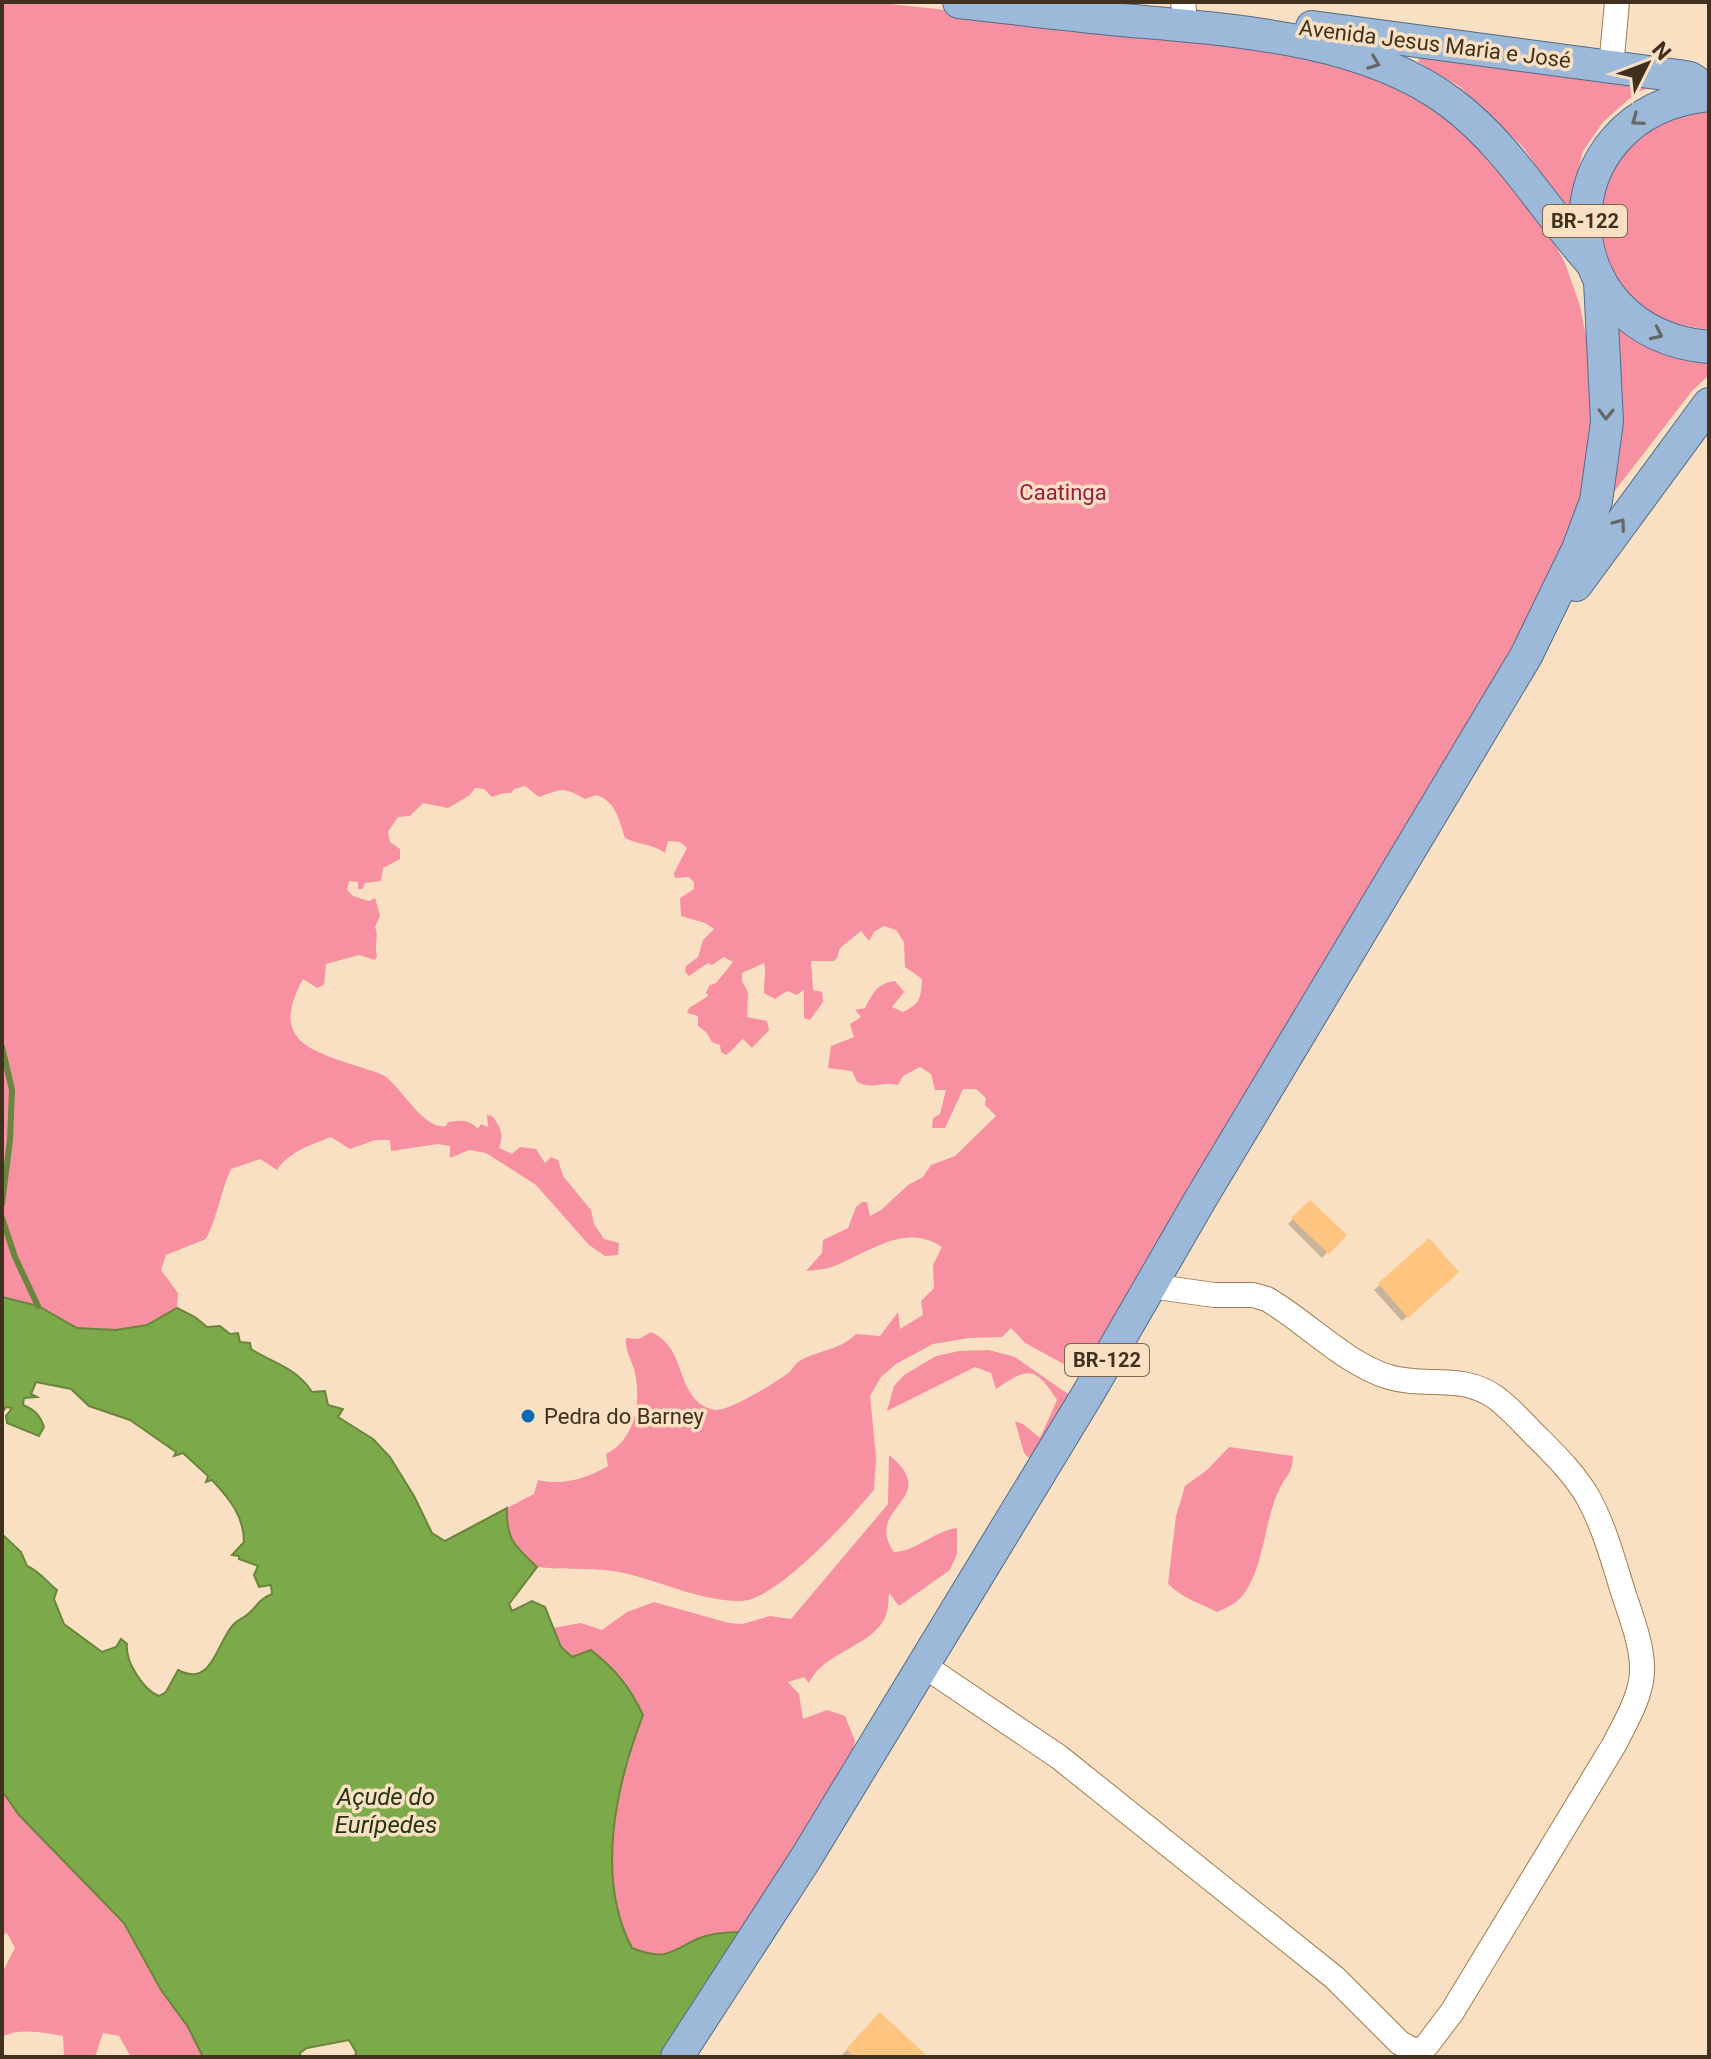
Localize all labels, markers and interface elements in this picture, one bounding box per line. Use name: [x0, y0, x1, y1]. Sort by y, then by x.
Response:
street label: Avenida Jesus Maria e José: [1298, 15, 1572, 73]
north arrow: [1607, 24, 1687, 104]
text: N: [1647, 37, 1676, 65]
one-way arrow: [1366, 53, 1380, 70]
one-way arrow: [1631, 110, 1646, 125]
road number: BR-122: [1543, 205, 1627, 237]
one-way arrow: [1648, 324, 1663, 340]
one-way arrow: [1597, 408, 1615, 421]
park label: Caatinga: [1019, 480, 1107, 505]
one-way arrow: [1610, 518, 1625, 533]
road number: BR-122: [1065, 1344, 1149, 1376]
place label: Pedra do Barney: [544, 1404, 704, 1429]
marker: Pedra do Barney: [519, 1407, 537, 1425]
water label: Açude do Eurípedes: [335, 1783, 437, 1839]

